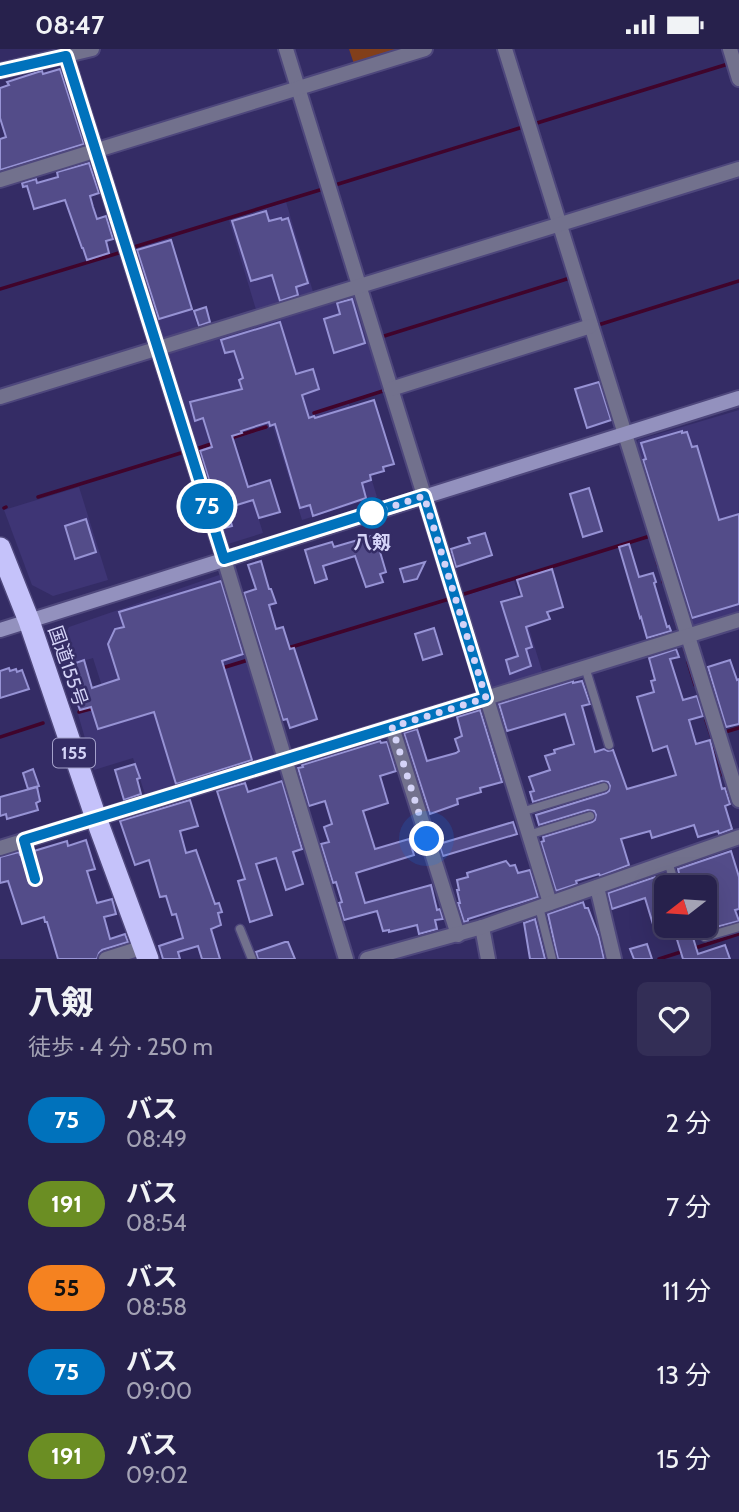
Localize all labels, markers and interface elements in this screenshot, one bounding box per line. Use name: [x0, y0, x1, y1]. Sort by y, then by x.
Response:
text: 08:47: [35, 9, 104, 41]
line badge: 75: [176, 483, 238, 529]
text: 75: [194, 491, 220, 520]
marker: 八剱: [357, 498, 387, 528]
place label: 八剱: [353, 531, 391, 554]
street label: 国道155号: [43, 623, 93, 709]
road number: 155: [53, 739, 95, 767]
your location: [409, 821, 444, 856]
north arrow: [654, 875, 718, 938]
map controls: [654, 875, 717, 938]
text: 八剱: [28, 982, 94, 1022]
button: heart: [637, 982, 711, 1056]
text: 徒歩 · 4 分 · 250 m: [28, 1033, 213, 1061]
text: バス: [126, 1093, 178, 1125]
text: 75: [54, 1105, 79, 1134]
text: 2 分: [666, 1107, 711, 1139]
text: 08:49: [126, 1125, 187, 1153]
text: バス: [126, 1177, 178, 1209]
text: 191: [51, 1189, 82, 1218]
text: 7 分: [666, 1191, 711, 1223]
text: 08:54: [126, 1209, 187, 1237]
text: バス: [126, 1261, 178, 1293]
text: 55: [54, 1273, 79, 1302]
text: 11 分: [662, 1275, 711, 1307]
text: 08:58: [126, 1293, 187, 1321]
text: バス: [126, 1345, 178, 1377]
text: 75: [54, 1357, 79, 1386]
text: 13 分: [657, 1359, 711, 1391]
text: 09:00: [126, 1377, 192, 1405]
text: バス: [126, 1429, 178, 1461]
text: 191: [51, 1441, 82, 1470]
text: 15 分: [657, 1443, 711, 1475]
text: 09:02: [126, 1461, 188, 1489]

